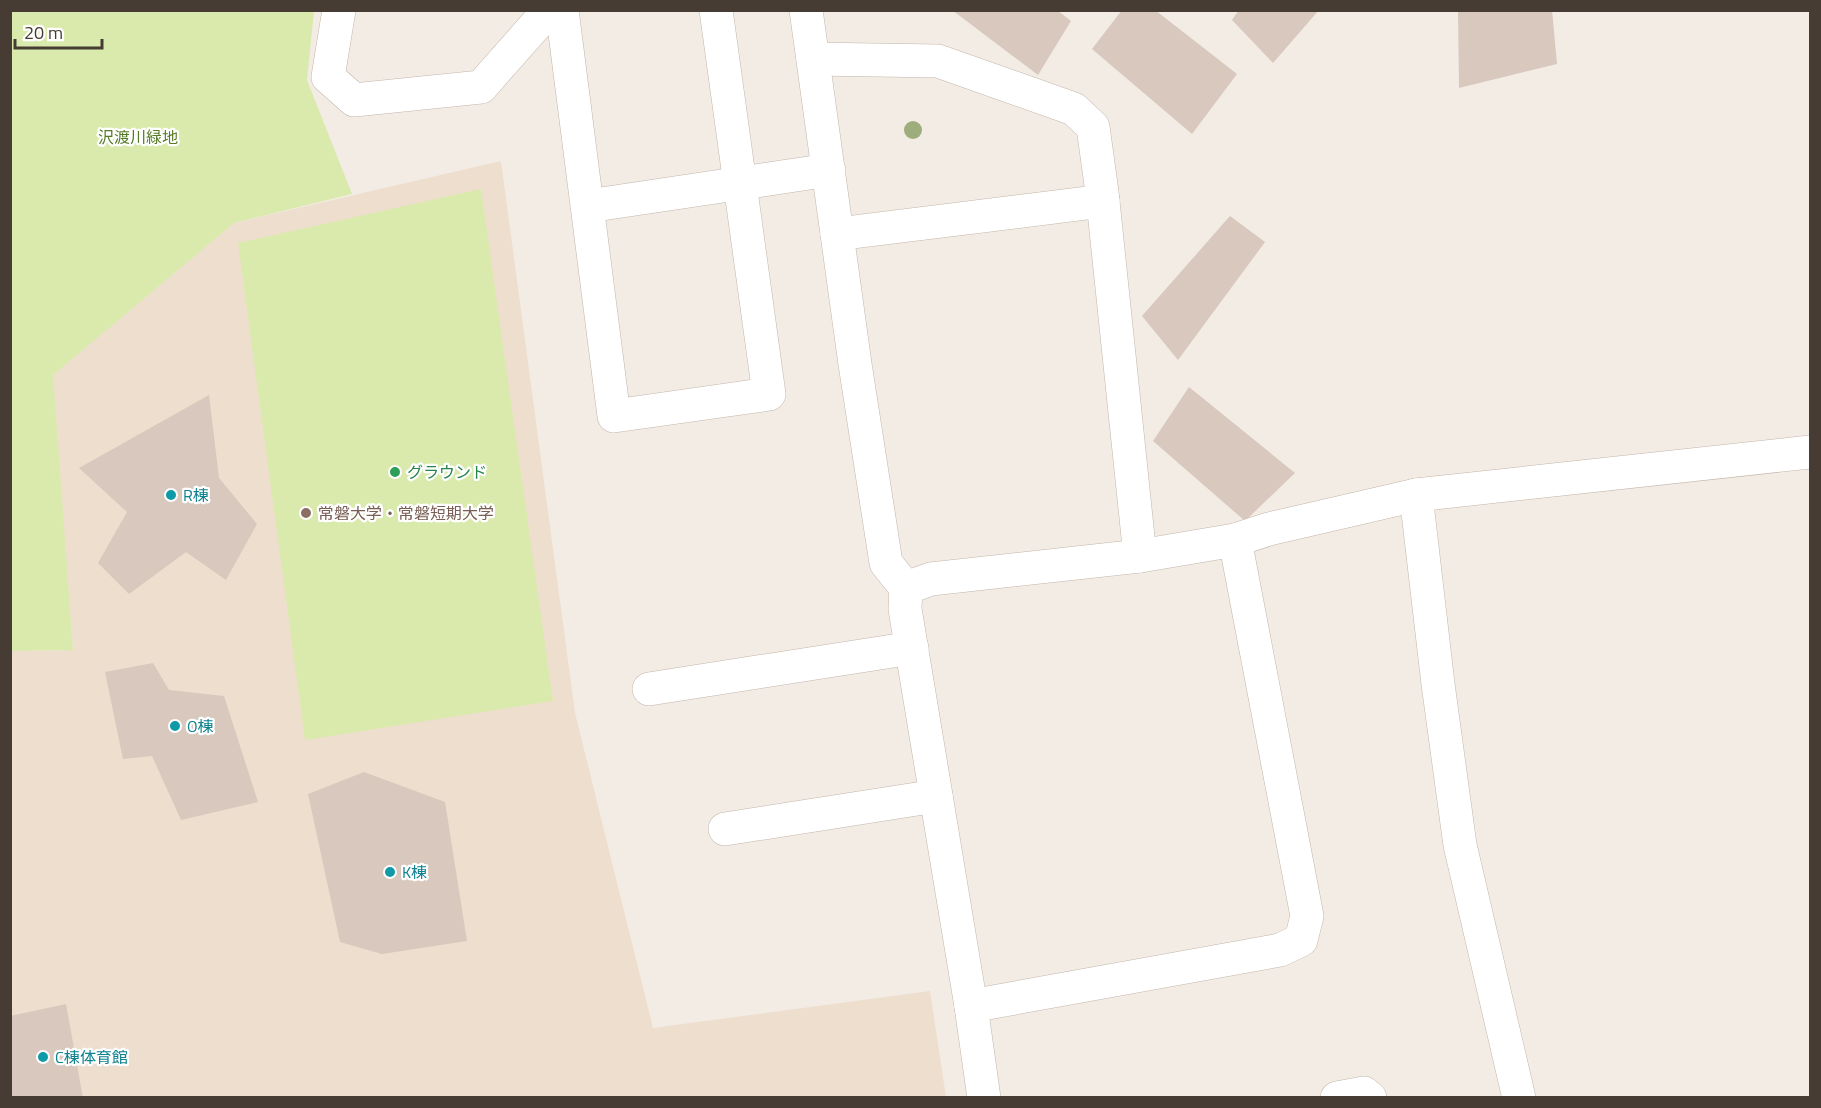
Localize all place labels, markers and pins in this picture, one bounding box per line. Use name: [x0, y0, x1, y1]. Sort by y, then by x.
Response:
place label: グラウンド: [407, 460, 487, 484]
marker: グラウンド: [388, 465, 402, 479]
place label: R棟: [183, 483, 209, 507]
marker: R棟: [164, 488, 178, 502]
place label: 常磐大学・常磐短期大学: [318, 501, 494, 525]
marker: 常磐大学・常磐短期大学: [299, 506, 313, 520]
place label: O棟: [187, 714, 214, 738]
marker: O棟: [168, 719, 182, 733]
place label: K棟: [402, 860, 427, 884]
marker: K棟: [383, 865, 397, 879]
place label: C棟体育館: [55, 1045, 128, 1069]
marker: C棟体育館: [36, 1050, 50, 1064]

